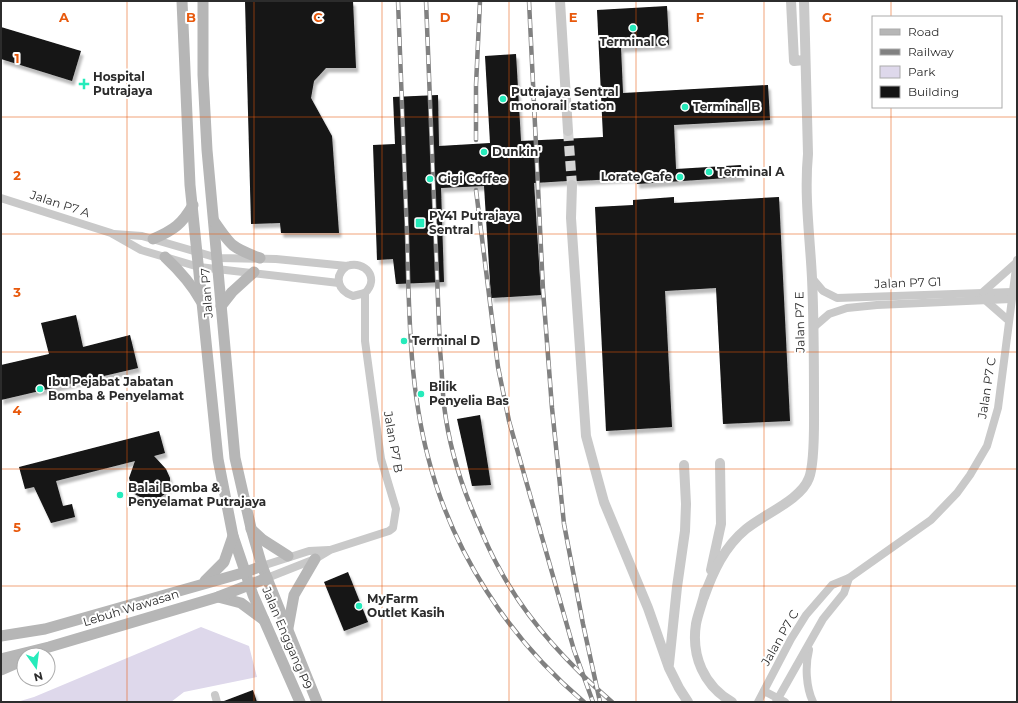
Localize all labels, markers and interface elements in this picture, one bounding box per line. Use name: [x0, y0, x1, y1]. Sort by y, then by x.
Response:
text: A: [58, 9, 70, 25]
text: B: [186, 9, 196, 25]
text: C: [313, 9, 323, 25]
text: D: [440, 9, 451, 25]
text: E: [569, 9, 578, 25]
text: F: [696, 9, 704, 25]
text: G: [822, 9, 832, 25]
legend: [872, 16, 1002, 108]
marker: Terminal C: [628, 23, 638, 33]
text: Road: [908, 24, 939, 39]
place label: Terminal C: [599, 34, 667, 49]
text: Railway: [908, 44, 954, 59]
text: 1: [14, 50, 20, 66]
text: Park: [908, 64, 936, 79]
place label: Hospital Putrajaya: [93, 69, 153, 98]
marker: Hospital Putrajaya: [78, 78, 90, 90]
place label: Putrajaya Sentral monorail station: [511, 84, 619, 113]
text: Building: [908, 84, 959, 99]
marker: Putrajaya Sentral monorail station: [498, 94, 508, 104]
place label: Terminal B: [693, 99, 761, 114]
marker: Terminal B: [680, 102, 690, 112]
place label: Dunkin': [492, 144, 541, 159]
marker: Dunkin': [479, 147, 489, 157]
place label: Terminal A: [717, 164, 785, 179]
text: 2: [13, 167, 21, 183]
marker: Terminal A: [704, 167, 714, 177]
place label: Lorate Cafe: [601, 169, 672, 184]
place label: Gigi Coffee: [438, 171, 507, 186]
marker: Lorate Cafe: [675, 172, 685, 182]
marker: Gigi Coffee: [425, 174, 435, 184]
street label: Jalan P7 A: [27, 186, 92, 220]
place label: PY41 Putrajaya Sentral: [429, 208, 520, 237]
marker: PY41 Putrajaya Sentral: [414, 217, 426, 229]
street label: Jalan P7: [197, 267, 216, 320]
street label: Jalan P7 G1: [873, 274, 942, 291]
text: 3: [12, 284, 21, 300]
street label: Jalan P7 E: [791, 291, 808, 354]
place label: Terminal D: [412, 333, 480, 348]
marker: Terminal D: [399, 336, 409, 346]
street label: Jalan P7 C: [974, 356, 999, 421]
place label: Ibu Pejabat Jabatan Bomba & Penyelamat: [48, 374, 185, 403]
place label: Bilik Penyelia Bas: [429, 379, 510, 408]
marker: Ibu Pejabat Jabatan Bomba & Penyelamat: [35, 384, 45, 394]
marker: Bilik Penyelia Bas: [416, 389, 426, 399]
text: 4: [13, 402, 22, 418]
street label: Jalan P7 B: [381, 409, 406, 474]
place label: Balai Bomba & Penyelamat Putrajaya: [128, 480, 266, 509]
marker: Balai Bomba & Penyelamat Putrajaya: [115, 490, 125, 500]
text: 5: [13, 519, 21, 535]
street label: Jalan Enggang P9: [259, 583, 316, 691]
street label: Lebuh Wawasan: [81, 586, 181, 629]
place label: MyFarm Outlet Kasih: [367, 591, 445, 620]
marker: MyFarm Outlet Kasih: [354, 601, 364, 611]
street label: Jalan P7 C: [757, 607, 802, 669]
north arrow: [16, 647, 56, 687]
text: N: [32, 669, 44, 685]

